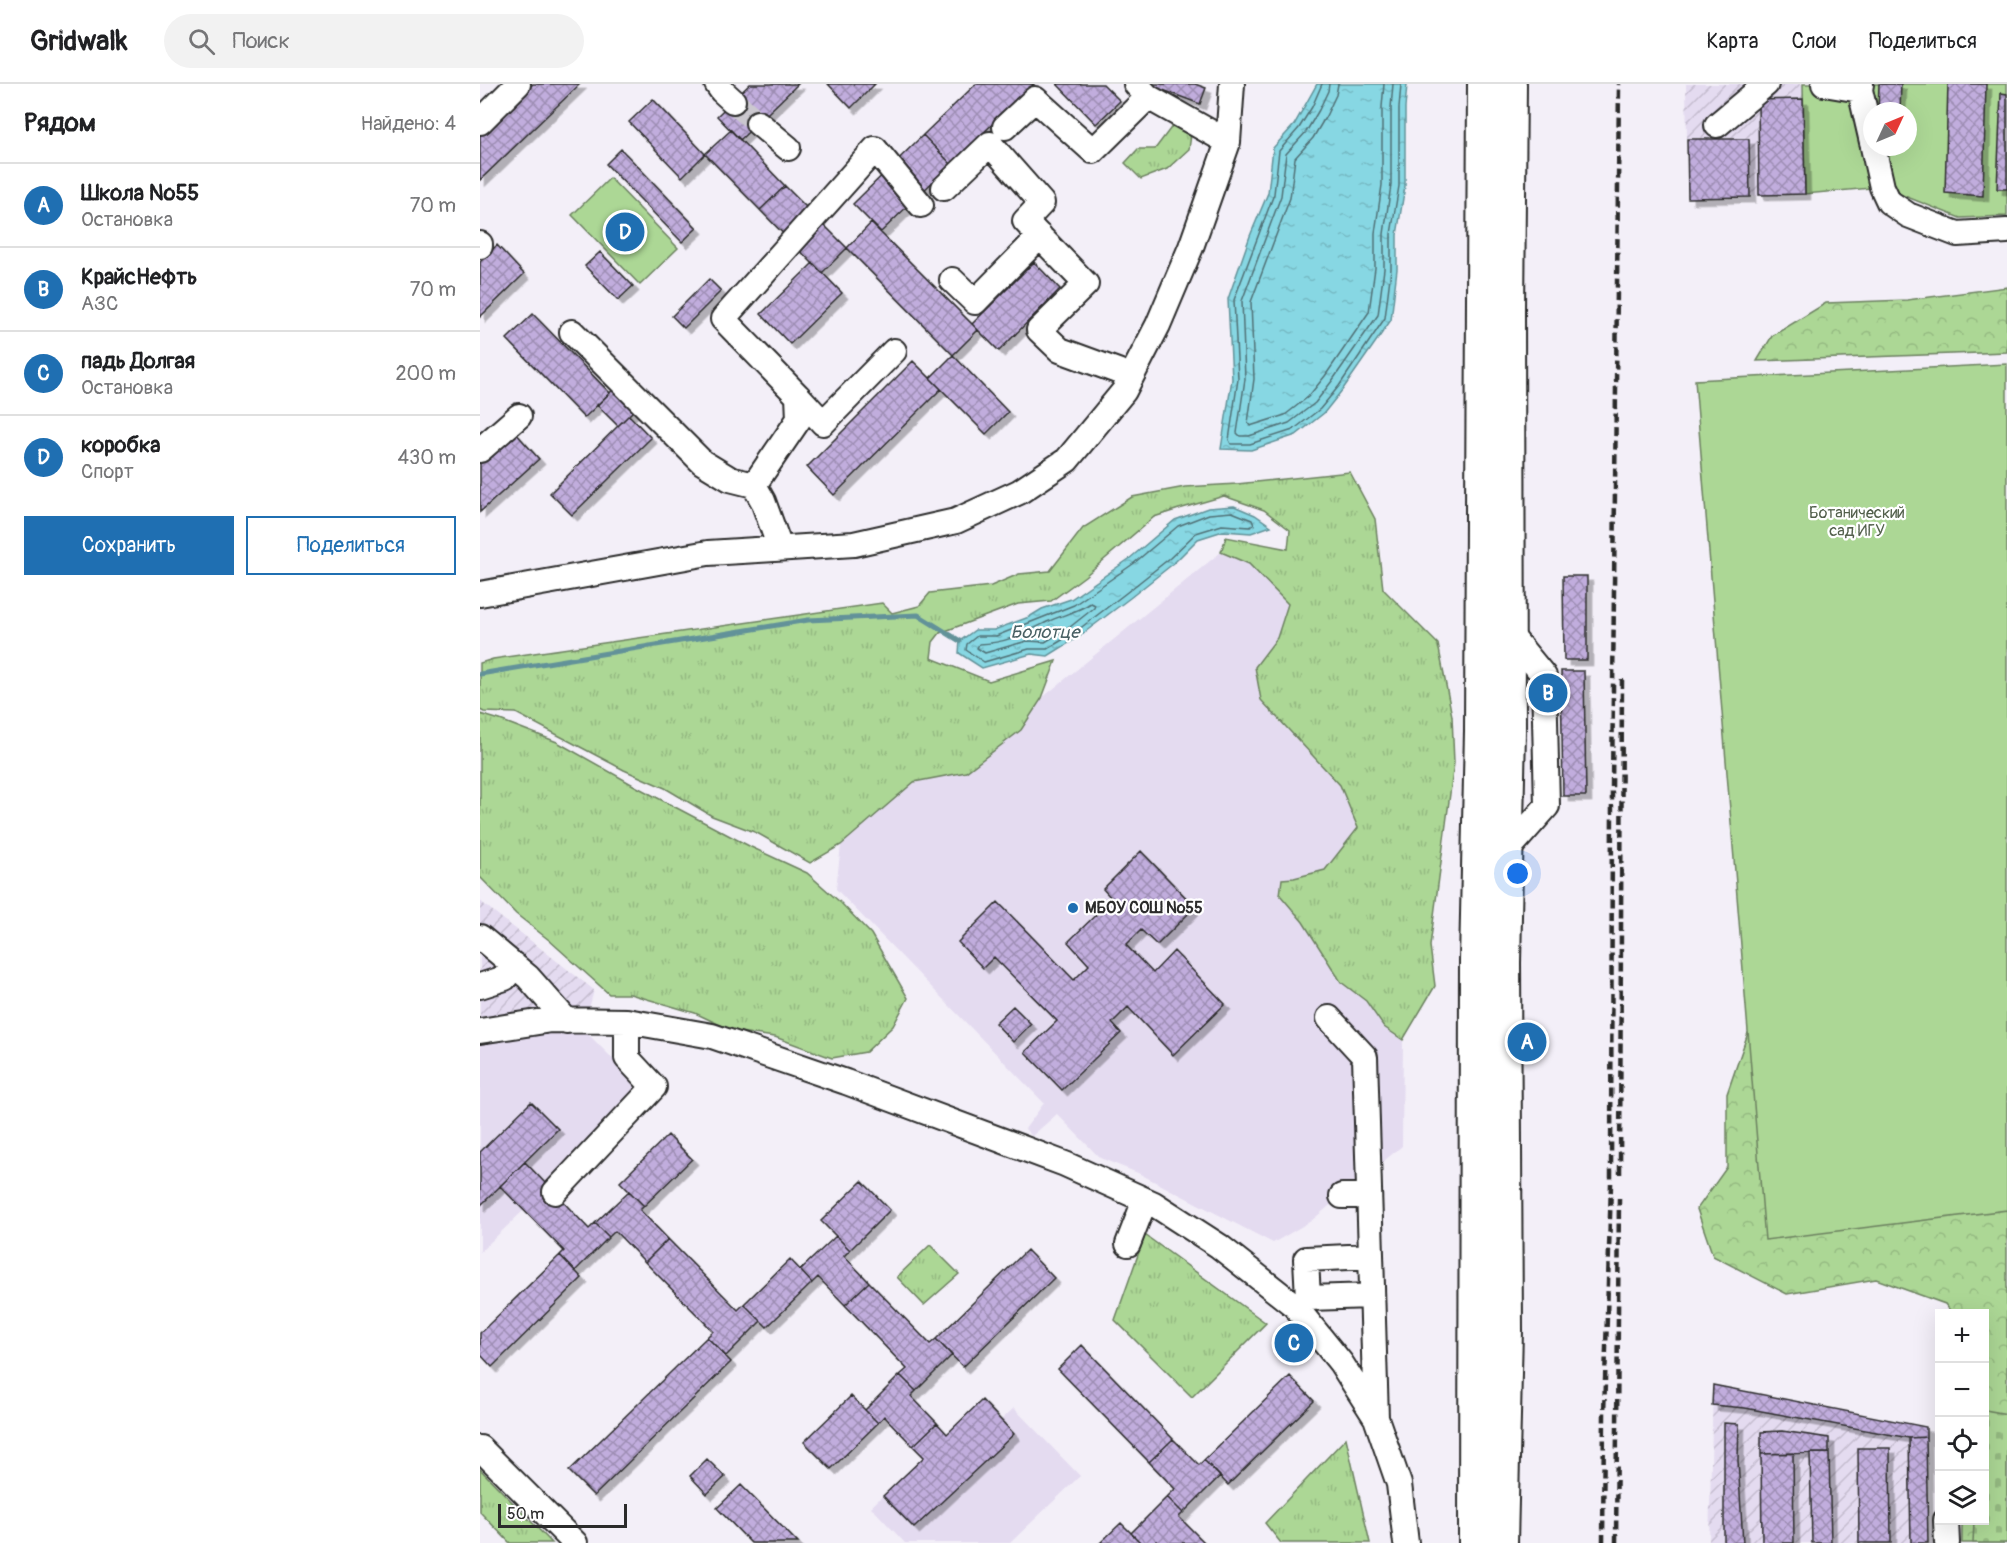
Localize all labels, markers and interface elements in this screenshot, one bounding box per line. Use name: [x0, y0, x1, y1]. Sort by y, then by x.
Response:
search box: [164, 14, 584, 68]
text: Gridwalk: [30, 24, 128, 59]
icon: search: [185, 25, 218, 58]
text: Поиск: [233, 27, 290, 55]
text: Карта: [1706, 28, 1758, 55]
text: Слои: [1791, 28, 1836, 55]
text: Поделиться: [1869, 28, 1977, 55]
north arrow: [1863, 102, 1917, 156]
text: Рядом: [24, 107, 96, 139]
text: Найдено: 4: [361, 111, 456, 136]
text: Школа №55: [81, 179, 199, 207]
text: A: [37, 193, 50, 218]
text: 70 m: [410, 193, 456, 218]
text: Остановка: [81, 207, 173, 232]
pin: D: [606, 210, 644, 254]
text: КрайсНефть: [81, 263, 197, 291]
text: B: [38, 277, 49, 302]
text: 70 m: [410, 277, 456, 302]
text: АЗС: [81, 291, 118, 316]
text: падь Долгая: [81, 347, 195, 375]
text: C: [37, 361, 50, 386]
text: 200 m: [395, 361, 456, 386]
text: Остановка: [81, 375, 173, 400]
text: коробка: [81, 431, 161, 459]
text: D: [37, 445, 50, 470]
text: 430 m: [397, 445, 456, 470]
text: Спорт: [81, 459, 134, 484]
park label: Ботанический сад ИГУ: [1809, 503, 1905, 541]
button: Сохранить: [24, 516, 234, 575]
button: Поделиться: [246, 516, 456, 575]
water label: Болотце: [1011, 621, 1082, 644]
pin: B: [1528, 670, 1568, 716]
your location: [1503, 859, 1532, 888]
place label: МБОУ СОШ №55: [1085, 898, 1203, 918]
marker: МБОУ СОШ №55: [1066, 901, 1080, 915]
pin: A: [1508, 1020, 1546, 1064]
map controls: [1935, 1309, 1989, 1525]
button: +: [1935, 1309, 1989, 1363]
pin: C: [1274, 1320, 1314, 1366]
button: −: [1935, 1363, 1989, 1417]
button: locate: [1935, 1417, 1989, 1471]
button: layers: [1935, 1471, 1989, 1525]
scale bar: [498, 1501, 627, 1528]
text: 50 m: [507, 1504, 544, 1524]

